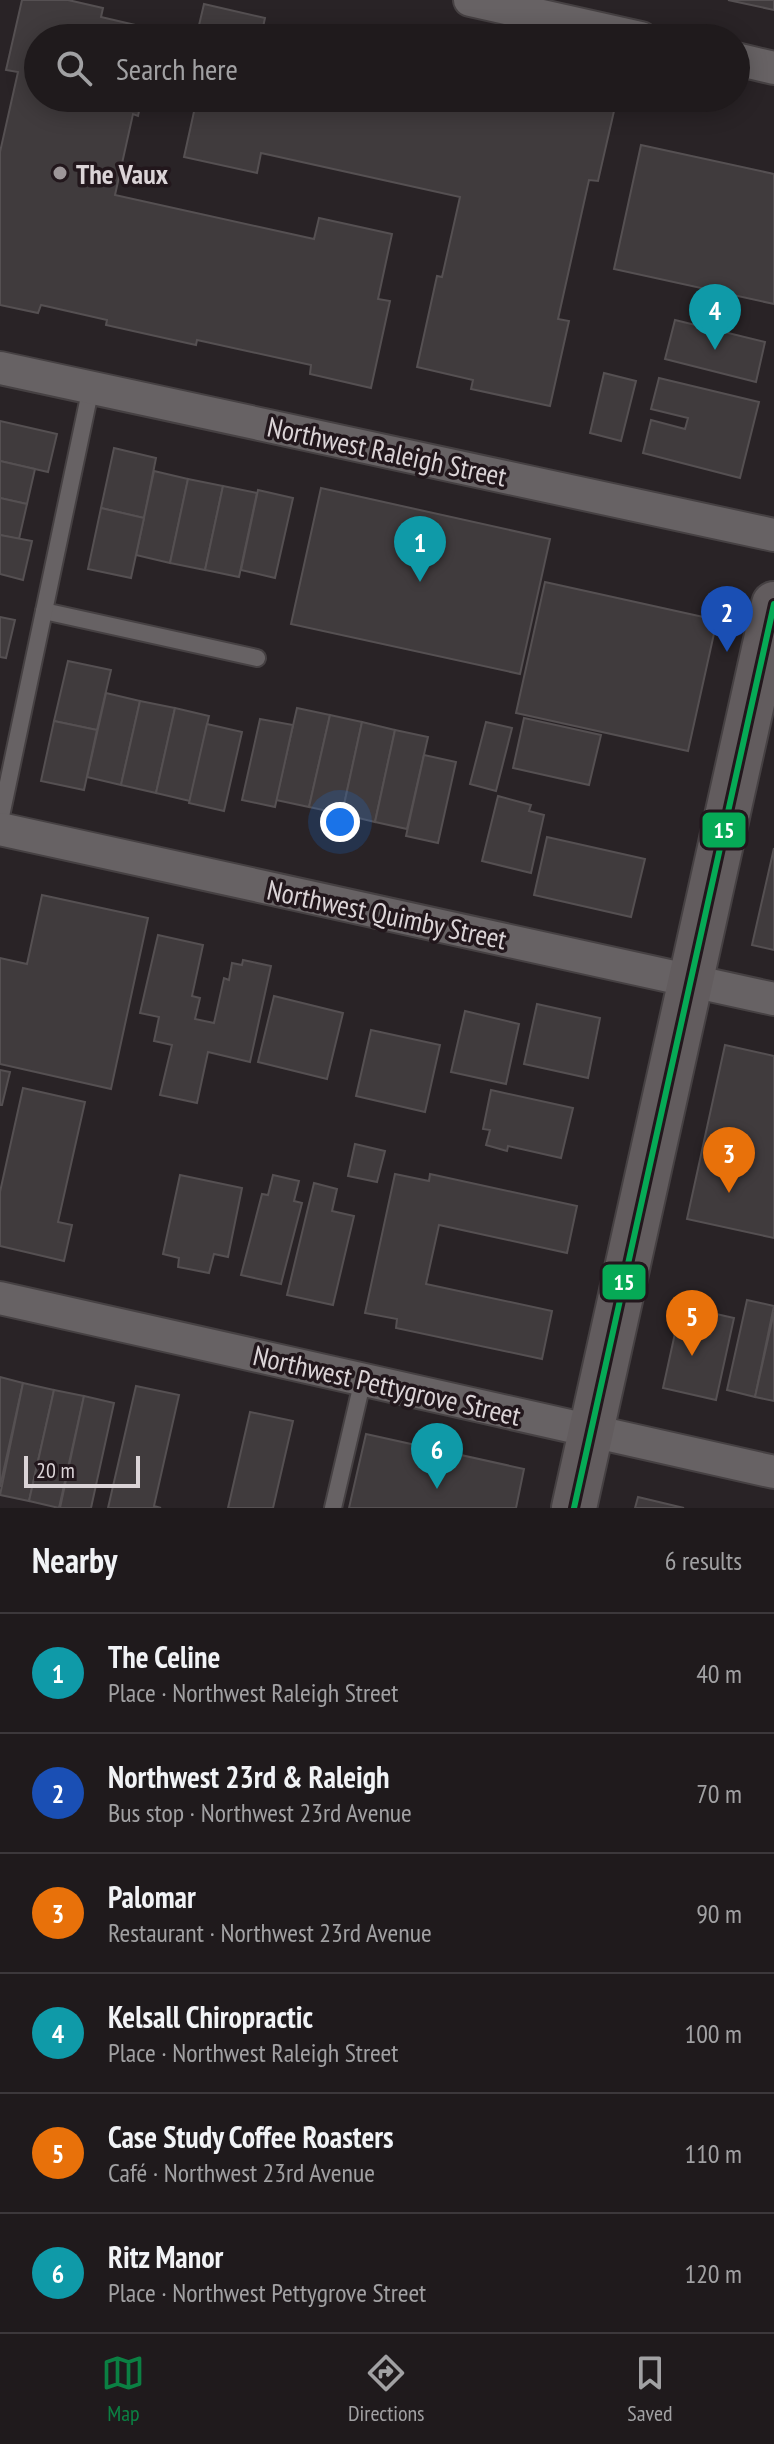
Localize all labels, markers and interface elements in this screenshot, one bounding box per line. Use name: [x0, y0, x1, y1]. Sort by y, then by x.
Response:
search box: [24, 24, 750, 112]
icon: search: [52, 46, 96, 90]
text: Search here: [116, 49, 238, 88]
place label: The Vaux: [76, 155, 169, 192]
marker: The Vaux: [51, 164, 69, 182]
pin: 4: [689, 284, 741, 350]
street label: Northwest Raleigh Street: [264, 408, 510, 494]
pin: 1: [394, 516, 446, 582]
pin: 2: [701, 586, 753, 652]
your location: [320, 802, 360, 842]
line badge: 15: [701, 811, 747, 849]
text: 15: [713, 816, 735, 844]
street label: Northwest Quimby Street: [264, 871, 510, 957]
pin: 3: [703, 1127, 755, 1193]
line badge: 15: [601, 1263, 647, 1301]
text: 15: [613, 1268, 635, 1296]
pin: 5: [666, 1290, 718, 1356]
street label: Northwest Pettygrove Street: [250, 1336, 525, 1434]
pin: 6: [411, 1423, 463, 1489]
scale bar: [24, 1452, 140, 1488]
text: 20 m: [36, 1456, 75, 1484]
text: Nearby: [32, 1538, 117, 1582]
text: 6 results: [665, 1544, 742, 1577]
text: The Celine: [108, 1637, 220, 1676]
text: 1: [52, 1657, 64, 1690]
text: 40 m: [696, 1657, 742, 1690]
text: Place · Northwest Raleigh Street: [108, 1676, 398, 1709]
text: Northwest 23rd & Raleigh: [108, 1757, 390, 1796]
text: 2: [52, 1777, 64, 1810]
text: 70 m: [696, 1777, 742, 1810]
text: Bus stop · Northwest 23rd Avenue: [108, 1796, 412, 1829]
text: Palomar: [108, 1877, 196, 1916]
text: 3: [52, 1897, 64, 1930]
text: 90 m: [696, 1897, 742, 1930]
text: Restaurant · Northwest 23rd Avenue: [108, 1916, 432, 1949]
text: Kelsall Chiropractic: [108, 1997, 313, 2036]
text: 4: [52, 2017, 64, 2050]
text: 100 m: [684, 2017, 742, 2050]
text: Place · Northwest Raleigh Street: [108, 2036, 398, 2069]
text: Case Study Coffee Roasters: [108, 2117, 394, 2156]
text: 5: [52, 2137, 64, 2170]
text: 110 m: [684, 2137, 742, 2170]
text: Café · Northwest 23rd Avenue: [108, 2156, 375, 2189]
text: Ritz Manor: [108, 2237, 223, 2276]
text: 6: [52, 2257, 64, 2290]
text: 120 m: [684, 2257, 742, 2290]
text: Place · Northwest Pettygrove Street: [108, 2276, 426, 2309]
tab: Map: [101, 2351, 145, 2427]
tab: Directions: [348, 2351, 425, 2427]
tab: Saved: [627, 2351, 673, 2427]

